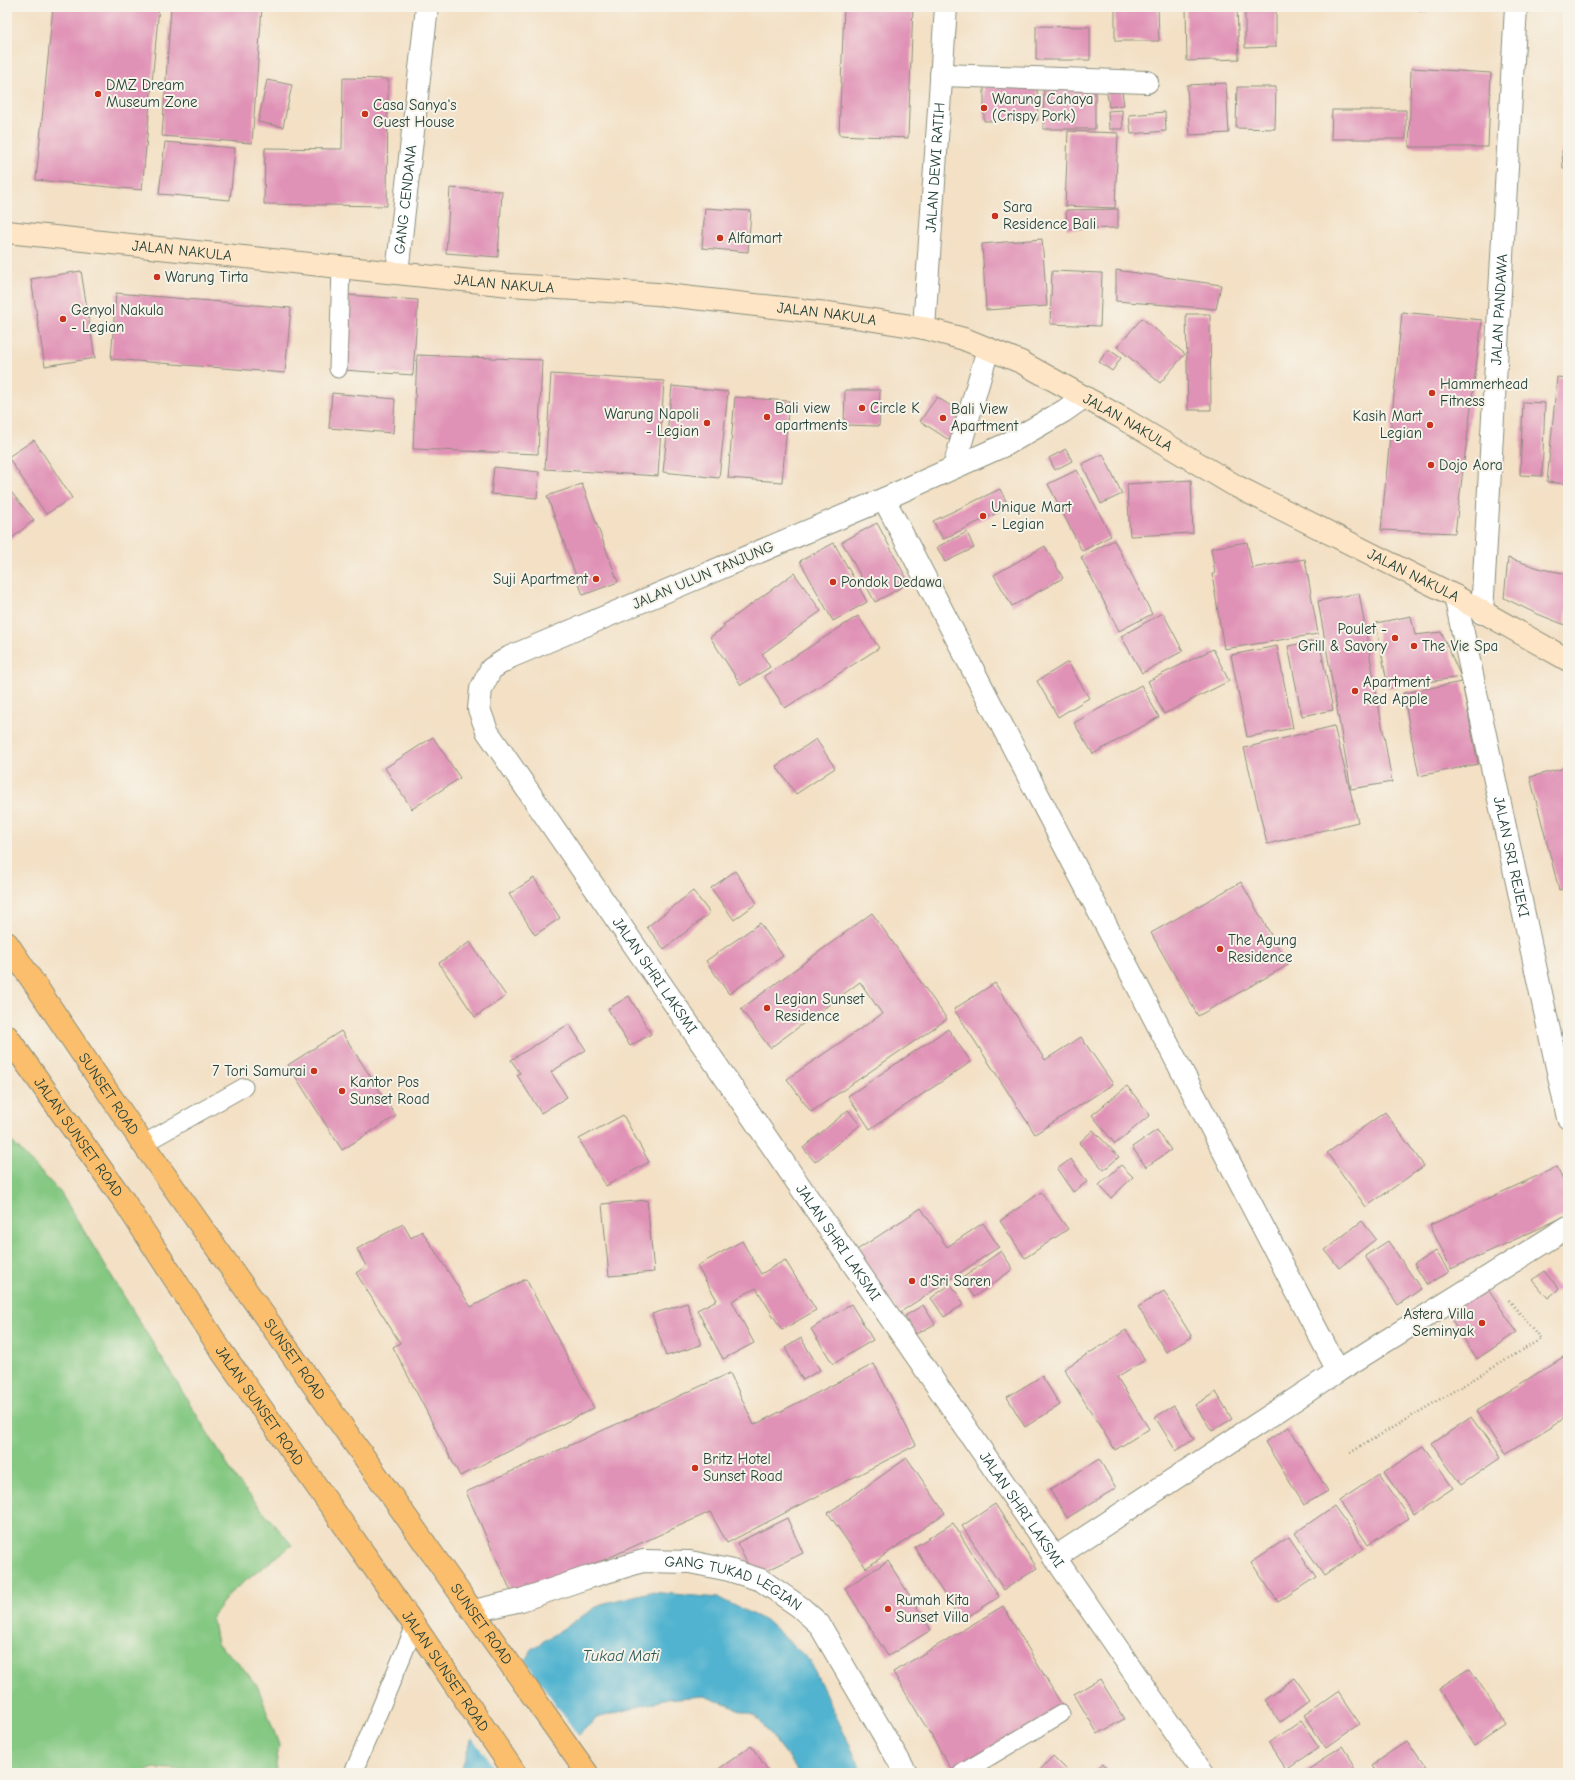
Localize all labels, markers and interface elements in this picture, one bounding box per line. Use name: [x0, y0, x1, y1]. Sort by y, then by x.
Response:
place label: DMZ Dream Museum Zone: [106, 76, 198, 111]
marker: DMZ Dream Museum Zone: [93, 89, 103, 99]
place label: Warung Cahaya (Crispy Pork): [992, 90, 1094, 125]
place label: Casa Sanya's Guest House: [373, 96, 457, 131]
street label: JALAN DEWI RATIH: [922, 102, 948, 233]
marker: Warung Cahaya (Crispy Pork): [979, 103, 989, 113]
marker: Casa Sanya's Guest House: [360, 109, 370, 119]
street label: GANG CENDANA: [390, 144, 420, 255]
place label: Sara Residence Bali: [1003, 198, 1096, 233]
marker: Sara Residence Bali: [990, 211, 1000, 221]
place label: Alfamart: [728, 229, 783, 247]
marker: Alfamart: [715, 233, 725, 243]
street label: JALAN NAKULA: [131, 236, 233, 265]
street label: JALAN PANDAWA: [1487, 253, 1511, 366]
place label: Warung Tirta: [165, 268, 248, 286]
street label: JALAN NAKULA: [453, 270, 555, 297]
marker: Warung Tirta: [152, 272, 162, 282]
street label: JALAN NAKULA: [776, 298, 878, 329]
place label: Genyol Nakula - Legian: [71, 301, 164, 336]
marker: Genyol Nakula - Legian: [58, 314, 68, 324]
place label: Hammerhead Fitness: [1440, 375, 1528, 410]
marker: Hammerhead Fitness: [1427, 388, 1437, 398]
street label: JALAN NAKULA: [1080, 389, 1176, 455]
place label: Bali view apartments: [775, 399, 847, 434]
place label: Circle K: [870, 399, 920, 417]
place label: Bali View Apartment: [951, 400, 1019, 435]
marker: Circle K: [857, 403, 867, 413]
place label: Warung Napoli - Legian: [604, 405, 699, 440]
place label: Kasih Mart Legian: [1353, 407, 1423, 442]
marker: Bali view apartments: [762, 412, 772, 422]
marker: Bali View Apartment: [938, 413, 948, 423]
marker: Warung Napoli - Legian: [702, 418, 712, 428]
marker: Kasih Mart Legian: [1425, 420, 1435, 430]
place label: Dojo Aora: [1439, 456, 1503, 474]
marker: Dojo Aora: [1426, 460, 1436, 470]
place label: Unique Mart - Legian: [991, 498, 1072, 533]
marker: Unique Mart - Legian: [978, 511, 988, 521]
street label: JALAN ULUN TANJUNG: [629, 537, 777, 613]
street label: JALAN NAKULA: [1365, 545, 1463, 606]
place label: Suji Apartment: [493, 570, 589, 588]
place label: Pondok Dedawa: [841, 573, 942, 591]
marker: Suji Apartment: [591, 574, 601, 584]
marker: Pondok Dedawa: [828, 577, 838, 587]
place label: Poulet - Grill & Savory: [1298, 620, 1387, 655]
marker: Poulet - Grill & Savory: [1390, 633, 1400, 643]
place label: The Vie Spa: [1422, 637, 1498, 655]
marker: The Vie Spa: [1409, 641, 1419, 651]
place label: Apartment Red Apple: [1363, 673, 1431, 708]
marker: Apartment Red Apple: [1350, 686, 1360, 696]
street label: JALAN SRI REJEKI: [1490, 795, 1533, 919]
street label: JALAN SHRI LAKSMI: [609, 914, 701, 1037]
place label: The Agung Residence: [1228, 931, 1297, 966]
marker: The Agung Residence: [1215, 944, 1225, 954]
place label: Legian Sunset Residence: [775, 990, 865, 1025]
marker: Legian Sunset Residence: [762, 1003, 772, 1013]
street label: SUNSET ROAD: [75, 1049, 143, 1138]
place label: 7 Tori Samurai: [212, 1062, 306, 1080]
marker: 7 Tori Samurai: [309, 1066, 319, 1076]
place label: Kantor Pos Sunset Road: [350, 1073, 430, 1108]
street label: JALAN SUNSET ROAD: [30, 1074, 127, 1200]
marker: Kantor Pos Sunset Road: [337, 1086, 347, 1096]
street label: JALAN SHRI LAKSMI: [792, 1181, 885, 1304]
place label: d'Sri Saren: [920, 1272, 991, 1290]
marker: d'Sri Saren: [907, 1276, 917, 1286]
place label: Astera Villa Seminyak: [1403, 1305, 1475, 1340]
street label: SUNSET ROAD: [260, 1315, 330, 1403]
marker: Astera Villa Seminyak: [1477, 1318, 1487, 1328]
street label: JALAN SUNSET ROAD: [212, 1343, 308, 1469]
street label: JALAN SHRI LAKSMI: [976, 1448, 1068, 1571]
place label: Britz Hotel Sunset Road: [703, 1450, 783, 1485]
marker: Britz Hotel Sunset Road: [690, 1463, 700, 1473]
street label: GANG TUKAD LEGIAN: [664, 1552, 805, 1614]
street label: SUNSET ROAD: [447, 1580, 517, 1668]
place label: Rumah Kita Sunset Villa: [896, 1591, 969, 1626]
marker: Rumah Kita Sunset Villa: [883, 1604, 893, 1614]
street label: JALAN SUNSET ROAD: [398, 1607, 493, 1735]
water label: Tukad Mati: [583, 1647, 660, 1665]

